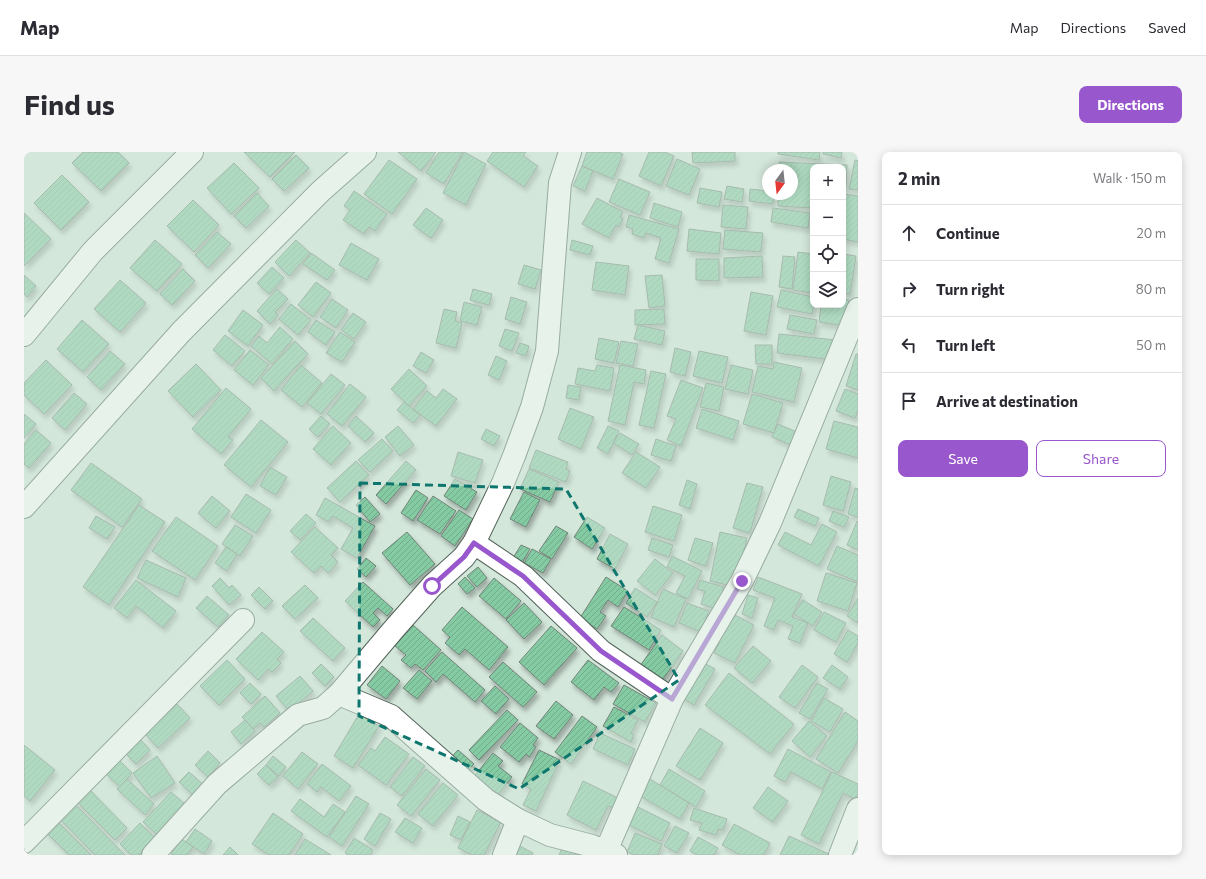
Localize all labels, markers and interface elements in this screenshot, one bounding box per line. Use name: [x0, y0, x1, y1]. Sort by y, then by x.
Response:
text: Map: [20, 16, 59, 39]
text: Map: [1010, 19, 1039, 36]
text: Directions: [1061, 19, 1126, 36]
text: Saved: [1148, 19, 1186, 36]
button: Directions: [1079, 86, 1182, 123]
text: Find us: [24, 87, 115, 121]
north arrow: [762, 164, 798, 200]
map controls: [810, 164, 846, 308]
button: +: [810, 164, 846, 200]
text: 2 min: [898, 168, 940, 189]
text: Walk · 150 m: [1093, 170, 1166, 186]
button: −: [810, 200, 846, 236]
icon: ahead: [898, 222, 920, 244]
text: Continue: [936, 224, 1000, 242]
text: 20 m: [1137, 225, 1166, 241]
button: locate: [810, 236, 846, 272]
button: layers: [810, 272, 846, 308]
icon: right: [898, 278, 920, 300]
text: Turn right: [936, 280, 1005, 298]
text: 80 m: [1136, 281, 1166, 297]
icon: left: [898, 334, 920, 356]
text: Turn left: [936, 336, 995, 354]
text: 50 m: [1136, 337, 1166, 353]
icon: arrive: [898, 390, 920, 412]
text: Arrive at destination: [936, 392, 1078, 410]
button: Save: [898, 440, 1028, 477]
button: Share: [1036, 440, 1166, 477]
route end: [733, 572, 751, 590]
route start: [423, 577, 441, 595]

